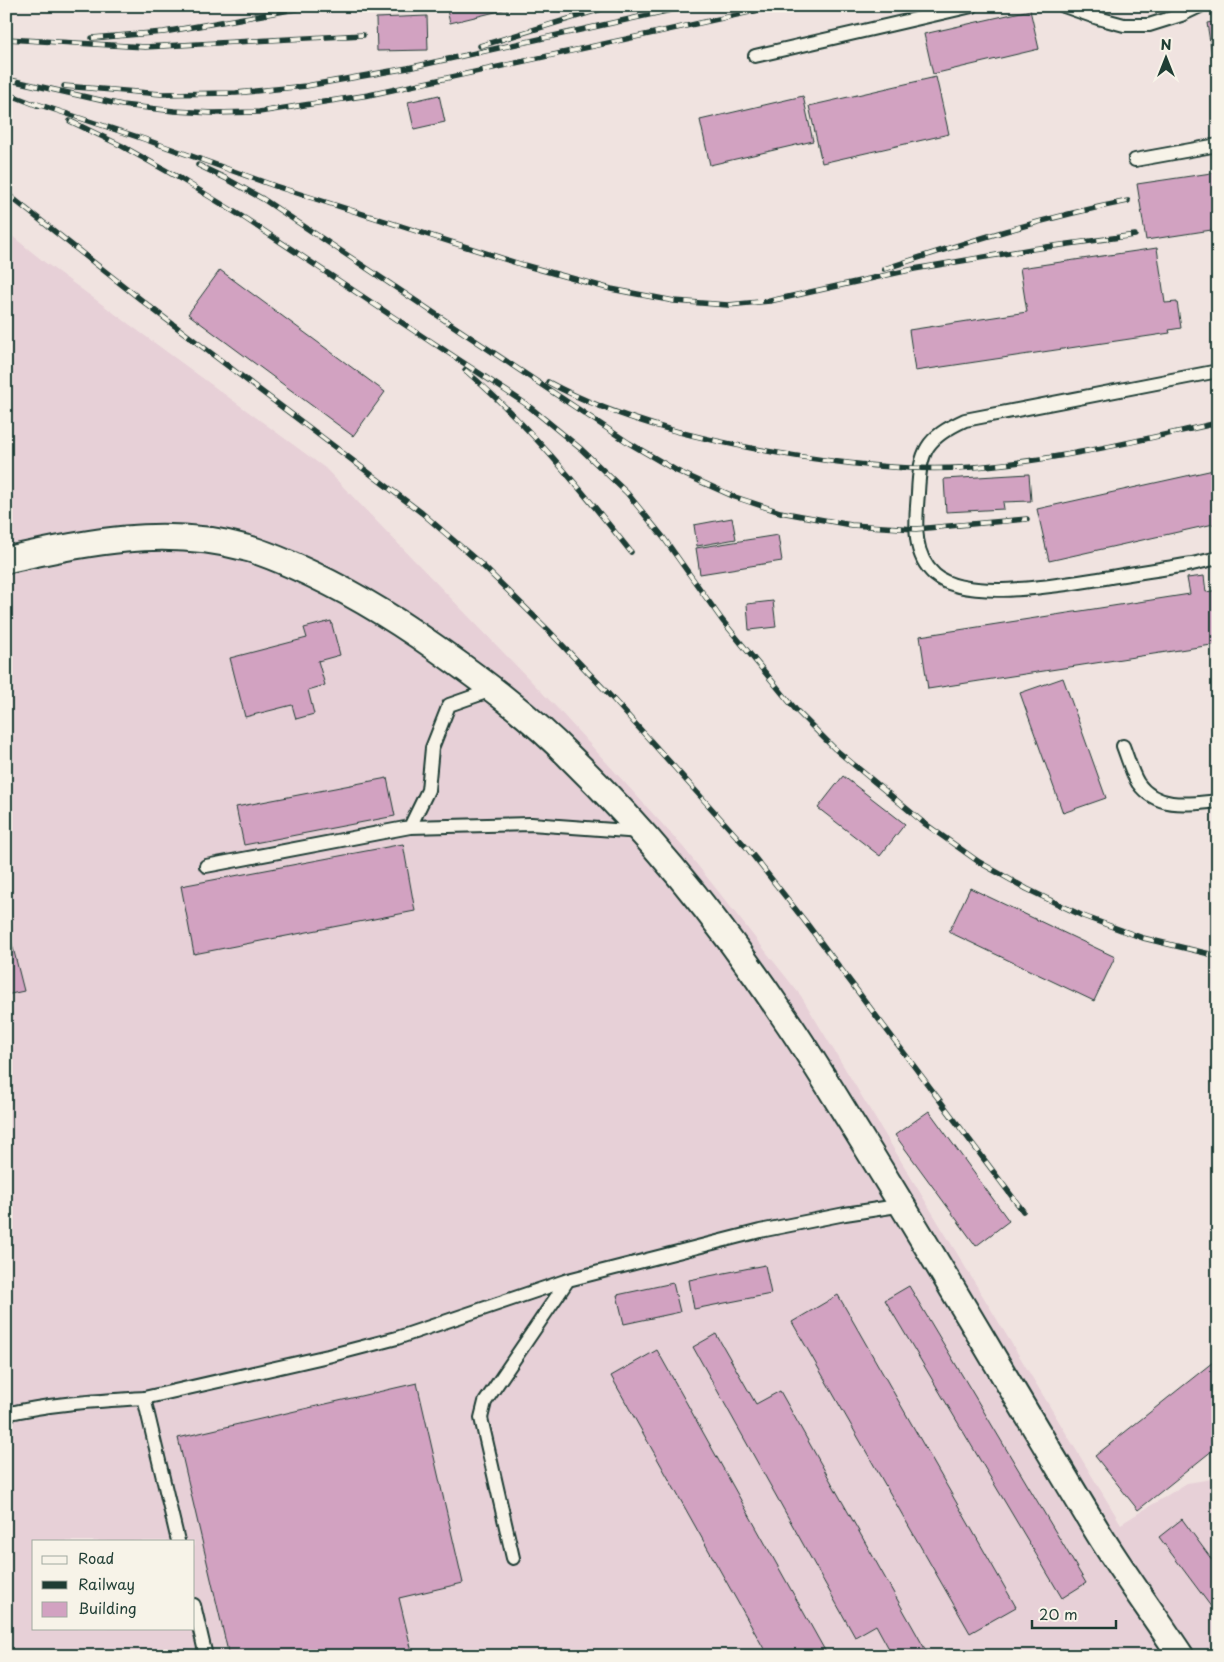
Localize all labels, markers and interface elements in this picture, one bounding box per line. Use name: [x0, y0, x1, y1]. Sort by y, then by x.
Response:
north arrow: [1142, 32, 1192, 82]
text: N: [1160, 34, 1172, 55]
legend: [32, 1540, 195, 1630]
text: Road: [78, 1546, 114, 1569]
text: Railway: [78, 1572, 135, 1595]
text: Building: [78, 1596, 137, 1619]
scale bar: [1032, 1597, 1115, 1629]
text: 20 m: [1039, 1602, 1078, 1625]

